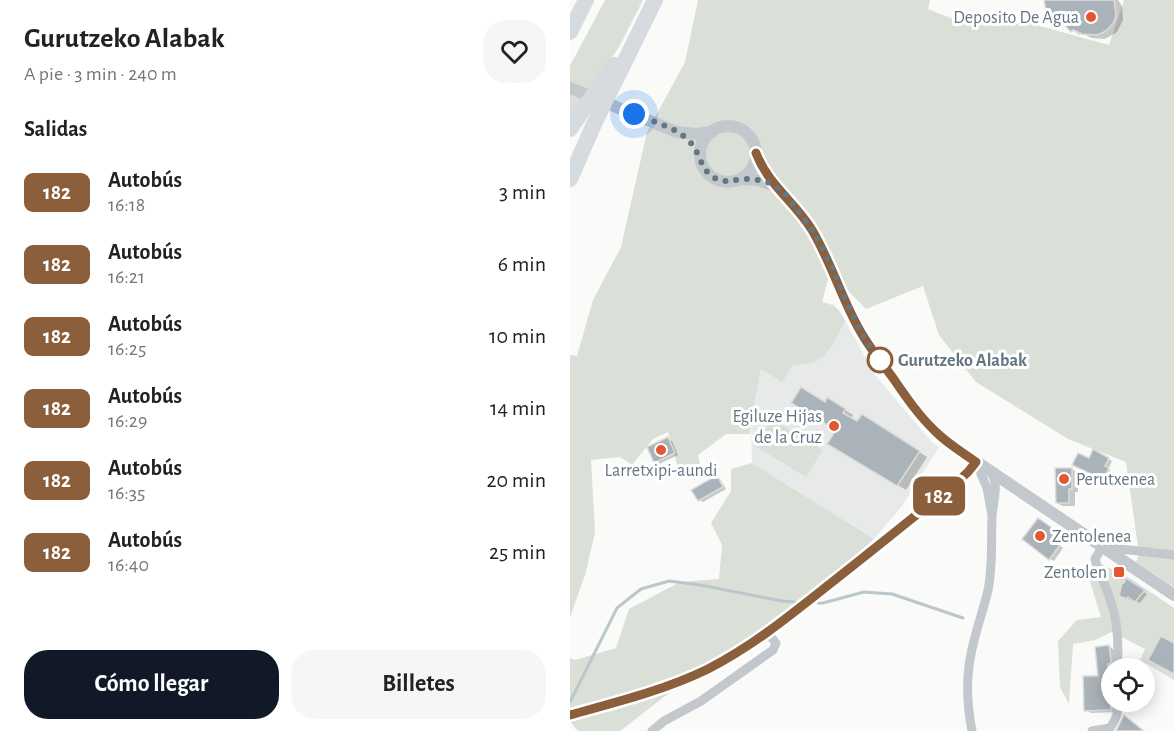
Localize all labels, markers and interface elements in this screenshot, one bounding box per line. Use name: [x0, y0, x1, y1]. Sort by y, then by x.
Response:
place label: Deposito De Agua: [953, 9, 1079, 27]
marker: Deposito De Agua: [1084, 10, 1098, 24]
button: heart: [483, 20, 546, 83]
text: Gurutzeko Alabak: [24, 25, 225, 53]
text: A pie · 3 min · 240 m: [24, 64, 177, 84]
your location: [619, 99, 649, 129]
text: Salidas: [24, 118, 87, 140]
text: Autobús: [108, 169, 182, 191]
text: 3 min: [499, 181, 546, 203]
text: 182: [43, 182, 71, 203]
text: 16:18: [108, 195, 145, 215]
text: Autobús: [108, 241, 182, 263]
text: 6 min: [498, 253, 546, 275]
text: 182: [43, 254, 71, 275]
text: 16:21: [108, 267, 145, 287]
text: Autobús: [108, 313, 182, 335]
text: 10 min: [489, 325, 546, 347]
text: 182: [43, 326, 71, 347]
text: 16:25: [108, 339, 146, 359]
marker: Gurutzeko Alabak: [867, 347, 893, 373]
place label: Gurutzeko Alabak: [898, 352, 1027, 370]
text: Autobús: [108, 385, 182, 407]
text: 14 min: [490, 397, 546, 419]
text: 182: [43, 398, 71, 419]
place label: Egiluze Hijas de la Cruz: [732, 408, 822, 447]
text: 16:29: [108, 411, 147, 431]
marker: Egiluze Hijas de la Cruz: [827, 419, 841, 433]
marker: Larretxipi-aundi: [654, 443, 668, 457]
text: Autobús: [108, 457, 182, 479]
place label: Larretxipi-aundi: [605, 462, 717, 480]
text: 20 min: [486, 469, 546, 491]
text: 182: [43, 470, 71, 491]
place label: Perutxenea: [1076, 471, 1155, 489]
marker: Perutxenea: [1057, 472, 1071, 486]
line badge: 182: [904, 476, 974, 516]
text: 16:35: [108, 483, 145, 503]
text: 182: [925, 486, 953, 507]
place label: Zentolenea: [1052, 528, 1132, 546]
text: Autobús: [108, 529, 182, 551]
marker: Zentolenea: [1033, 529, 1047, 543]
text: 25 min: [489, 541, 546, 563]
text: 182: [43, 542, 71, 563]
text: 16:40: [108, 555, 149, 575]
place label: Zentolen: [1044, 564, 1107, 582]
marker: Zentolen: [1112, 565, 1126, 579]
button: Cómo llegar: [24, 650, 279, 719]
button: Billetes: [291, 650, 546, 719]
map controls: [1101, 658, 1155, 712]
button: locate: [1101, 658, 1155, 712]

